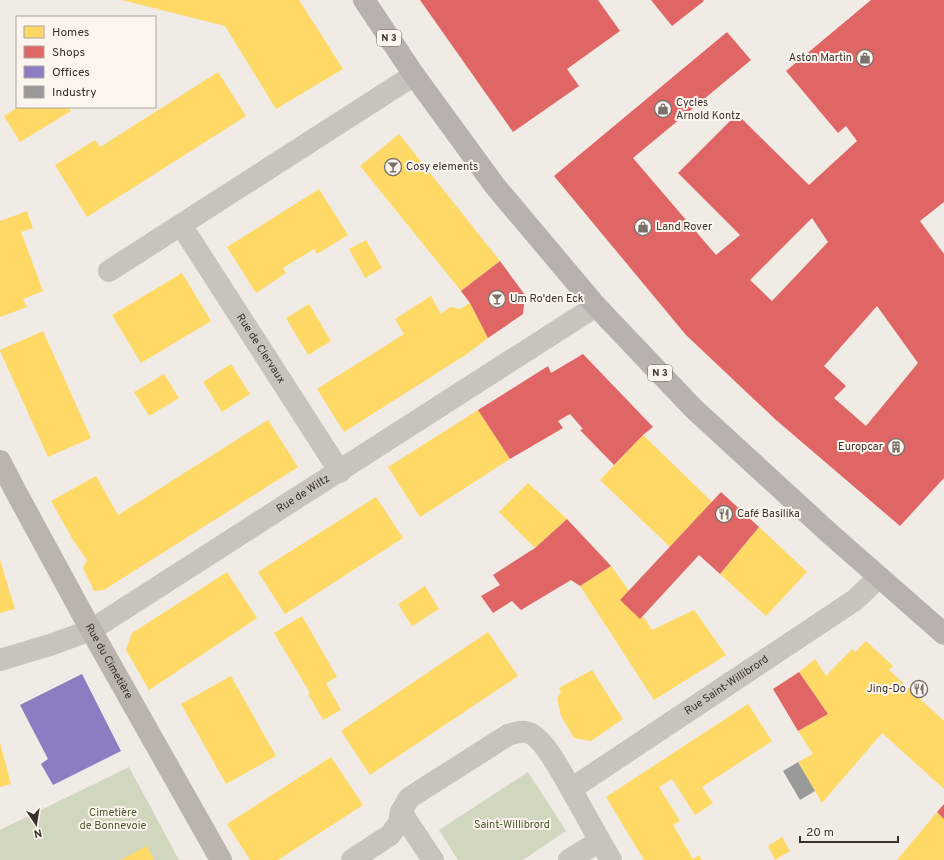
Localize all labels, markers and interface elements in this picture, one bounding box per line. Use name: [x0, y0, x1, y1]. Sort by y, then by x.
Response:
legend: [16, 16, 156, 108]
text: Homes: [52, 25, 89, 41]
road number: N 3: [377, 30, 401, 46]
text: Shops: [52, 45, 85, 61]
shop icon: Aston Martin: [855, 48, 875, 68]
place label: Aston Martin: [789, 51, 852, 65]
text: Offices: [52, 65, 90, 81]
text: Industry: [52, 85, 97, 101]
place label: Cycles Arnold Kontz: [676, 96, 741, 123]
shop icon: Cycles Arnold Kontz: [653, 99, 673, 119]
bar icon: Cosy elements: [383, 157, 403, 177]
place label: Cosy elements: [406, 160, 478, 174]
shop icon: Land Rover: [633, 217, 653, 237]
place label: Land Rover: [656, 220, 713, 234]
bar icon: Um Ro'den Eck: [487, 289, 507, 309]
place label: Um Ro'den Eck: [510, 292, 584, 306]
street label: Rue de Clervaux: [233, 311, 288, 386]
road number: N 3: [648, 365, 672, 381]
building icon: Europcar: [886, 437, 906, 457]
place label: Europcar: [838, 440, 884, 454]
street label: Rue de Wiltz: [274, 472, 333, 516]
restaurant icon: Café Basilika: [714, 504, 734, 524]
place label: Café Basilika: [737, 507, 800, 521]
street label: Rue du Cimetière: [82, 621, 136, 702]
street label: Rue Saint-Willibrord: [682, 652, 771, 718]
restaurant icon: Jing-Do: [909, 679, 929, 699]
place label: Jing-Do: [867, 682, 906, 696]
north arrow: [16, 804, 56, 844]
park label: Cimetière de Bonnevoie: [80, 806, 147, 833]
park label: Saint-Willibrord: [474, 818, 550, 832]
scale bar: [800, 818, 898, 844]
text: N: [33, 825, 43, 840]
text: 20 m: [806, 825, 834, 841]

